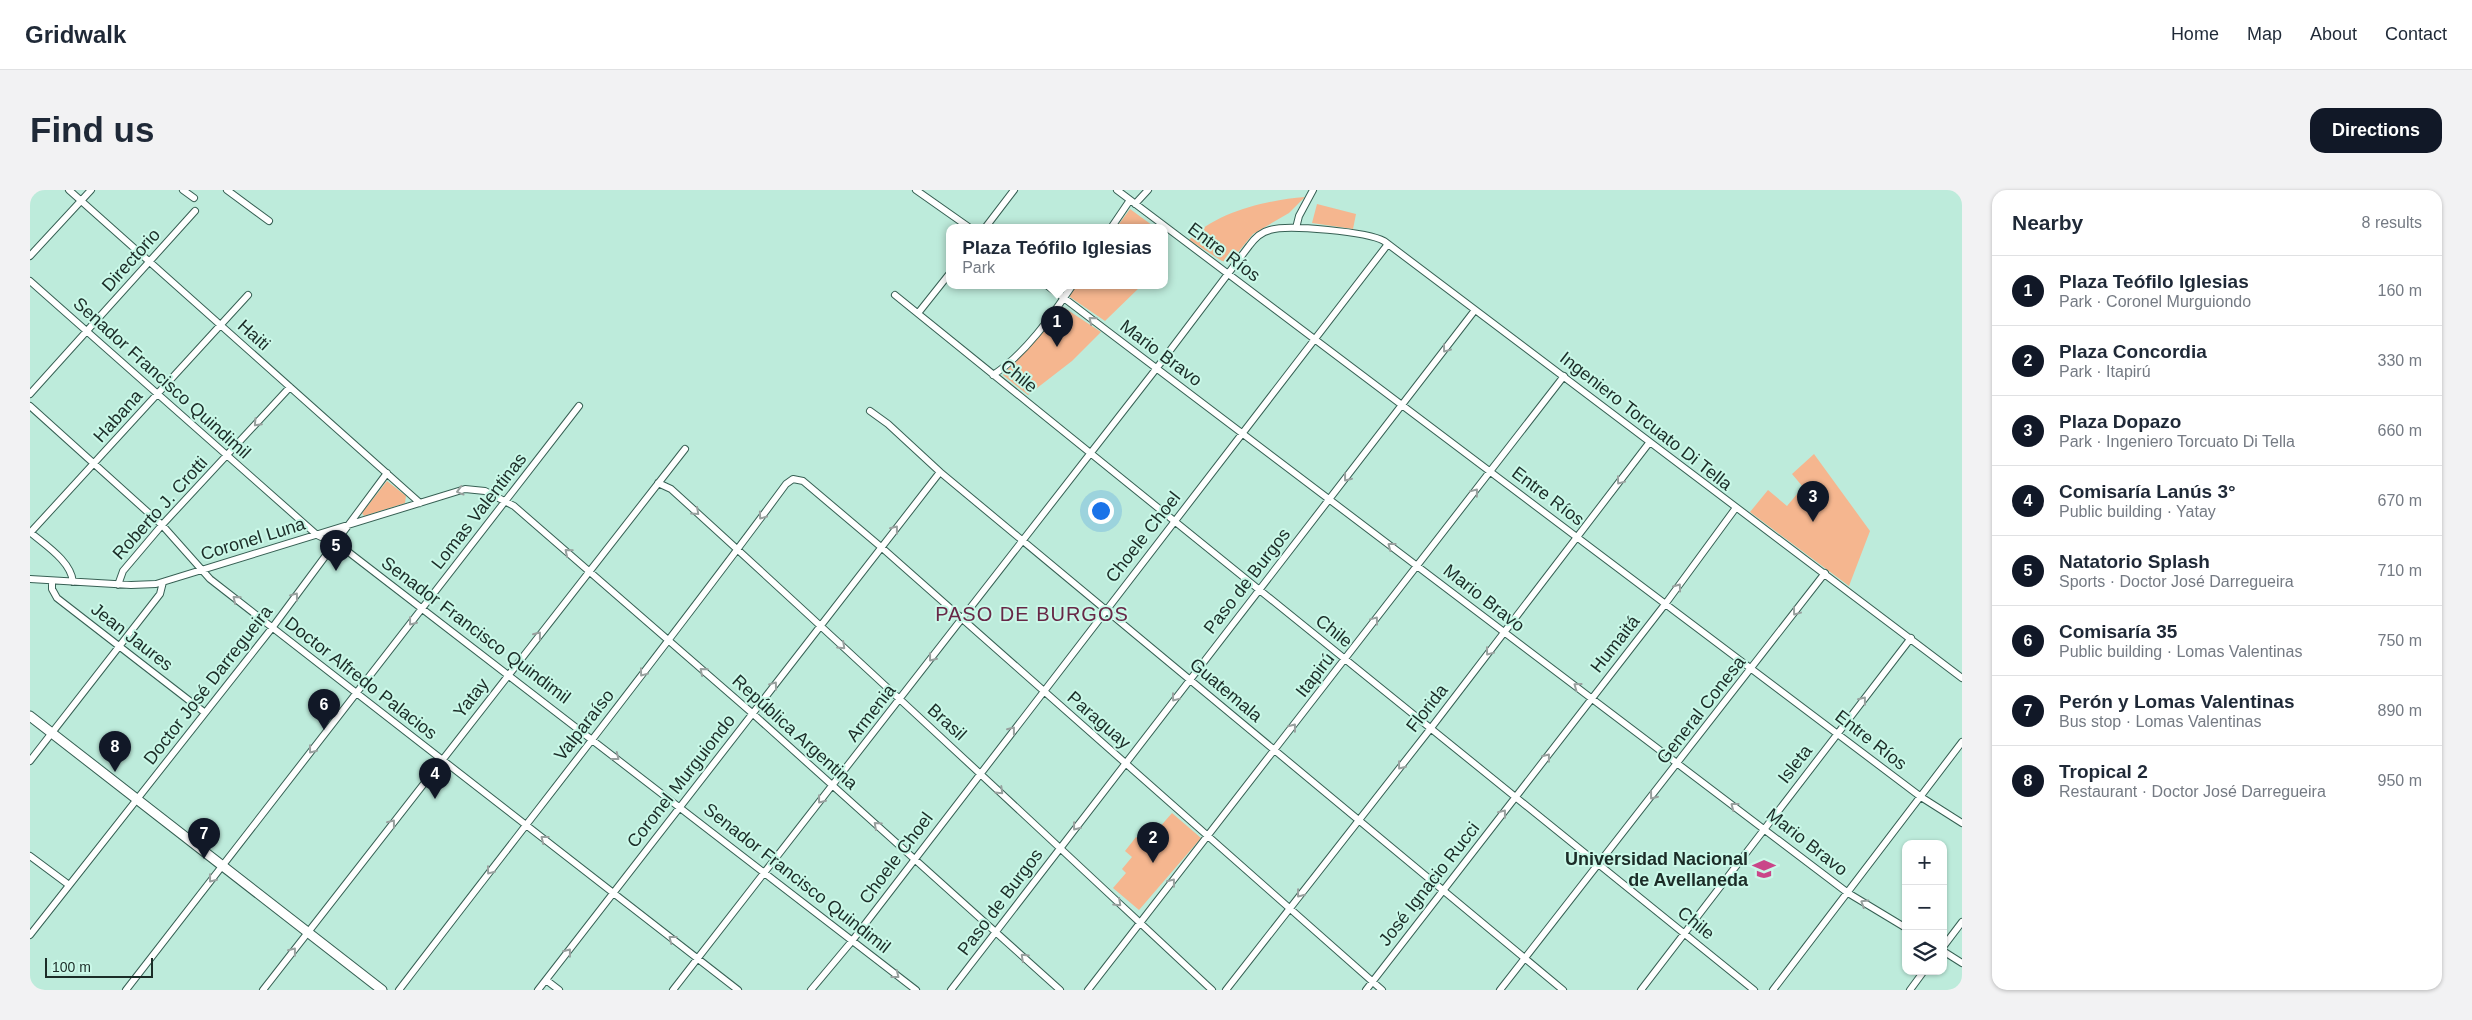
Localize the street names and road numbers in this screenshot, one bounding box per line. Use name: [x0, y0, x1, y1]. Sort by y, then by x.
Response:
street label: Entre Ríos: [1184, 218, 1264, 286]
street label: Directorio: [98, 225, 164, 295]
street label: Senador Francisco Quindimil: [69, 293, 255, 463]
street label: Haiti: [234, 316, 274, 354]
street label: Mario Bravo: [1116, 316, 1206, 390]
street label: Ingeniero Torcuato Di Tella: [1556, 348, 1737, 495]
street label: Chile: [997, 355, 1041, 397]
street label: Habana: [89, 385, 147, 446]
street label: Lomas Valentinas: [427, 449, 531, 573]
street label: Roberto J. Crotti: [109, 453, 211, 563]
street label: Entre Ríos: [1508, 462, 1588, 530]
street label: Choele Choel: [1102, 488, 1184, 586]
street label: Coronel Luna: [198, 513, 309, 564]
street label: Paso de Burgos: [1200, 524, 1294, 638]
street label: Senador Francisco Quindimil: [378, 552, 574, 708]
street label: Mario Bravo: [1440, 560, 1528, 636]
street label: Jean Jaures: [87, 599, 177, 675]
street label: Doctor José Darregueira: [140, 601, 277, 768]
street label: Chile: [1312, 610, 1356, 652]
street label: Humaitá: [1586, 611, 1644, 677]
street label: Doctor Alfredo Palacios: [281, 613, 441, 743]
street label: Itapirú: [1292, 649, 1338, 701]
street label: General Conesa: [1653, 651, 1750, 768]
street label: Guatemala: [1186, 654, 1267, 727]
street label: República Argentina: [728, 671, 862, 794]
street label: Yatay: [449, 674, 493, 722]
street label: Florida: [1402, 679, 1452, 736]
street label: Armenia: [842, 680, 900, 746]
street label: Valparaíso: [550, 685, 618, 765]
street label: Paraguay: [1063, 687, 1135, 753]
street label: Brasil: [924, 700, 970, 744]
street label: Entre Ríos: [1831, 706, 1911, 774]
street label: Coronel Murguiondo: [623, 711, 739, 851]
street label: Isleta: [1774, 740, 1817, 787]
street label: Senador Francisco Quindimil: [700, 799, 894, 957]
street label: Mario Bravo: [1763, 804, 1851, 880]
street label: Choele Choel: [855, 808, 937, 908]
street label: José Ignacio Rucci: [1375, 818, 1483, 950]
street label: Paso de Burgos: [953, 845, 1047, 959]
street label: Chile: [1674, 902, 1718, 944]

